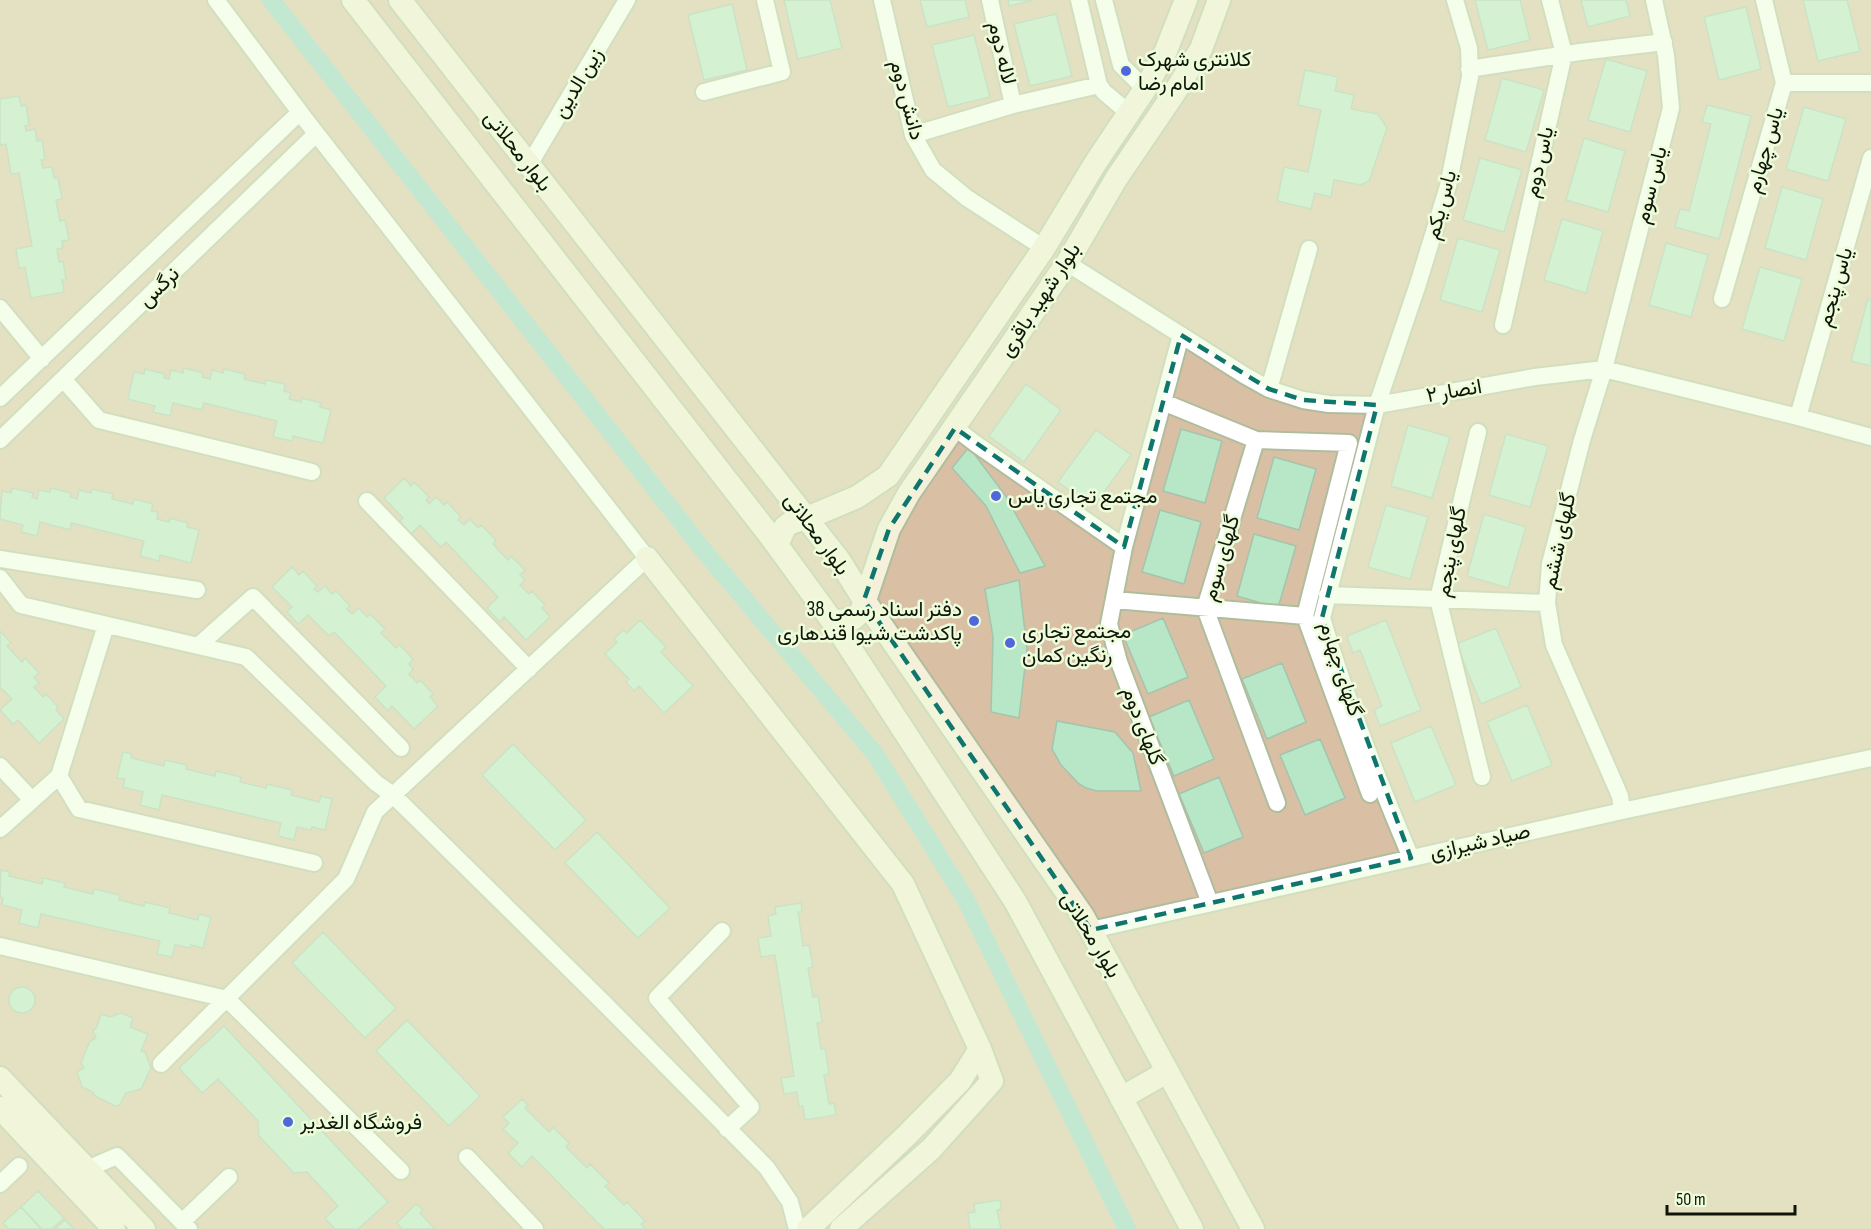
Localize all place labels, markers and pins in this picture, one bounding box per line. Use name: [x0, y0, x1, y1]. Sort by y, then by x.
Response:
place label: کلانتری شهرک امام رضا: [1138, 47, 1251, 97]
marker: کلانتری شهرک امام رضا: [1119, 64, 1133, 78]
place label: مجتمع تجاری یاس: [1008, 484, 1157, 510]
marker: مجتمع تجاری یاس: [989, 489, 1003, 503]
place label: دفتر اسناد رسمی 38 پاکدشت شیوا قندهاری: [777, 597, 962, 647]
marker: دفتر اسناد رسمی 38 پاکدشت شیوا قندهاری: [967, 614, 981, 628]
place label: مجتمع تجاری رنگین کمان: [1022, 619, 1131, 668]
marker: مجتمع تجاری رنگین کمان: [1003, 636, 1017, 650]
place label: فروشگاه الغدیر: [299, 1110, 422, 1135]
marker: فروشگاه الغدیر: [281, 1115, 295, 1129]

